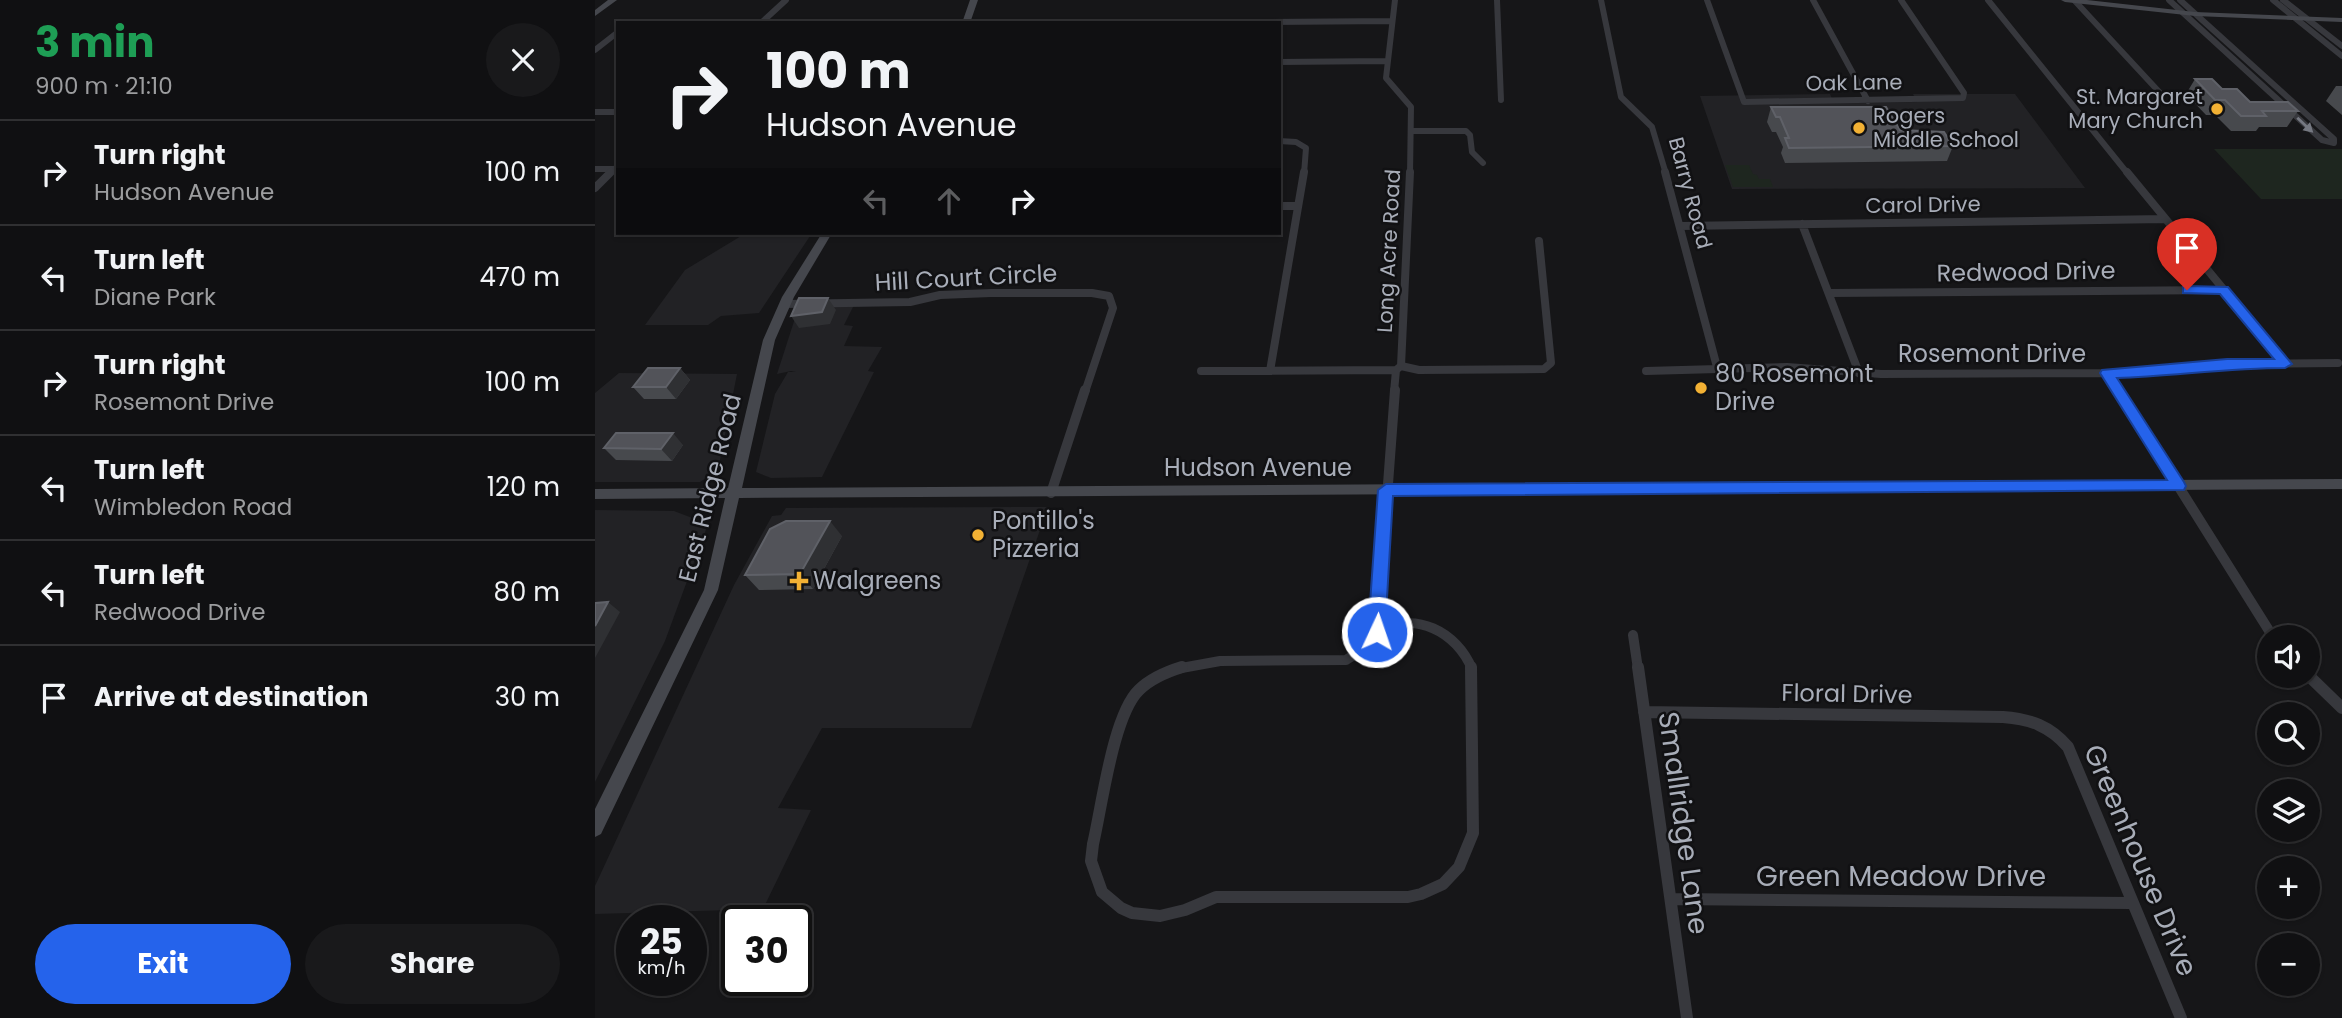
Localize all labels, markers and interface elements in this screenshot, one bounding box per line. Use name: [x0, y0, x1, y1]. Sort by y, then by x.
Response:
text: 3 min: [35, 13, 155, 72]
button: close: [486, 23, 560, 97]
text: 100 m: [766, 37, 911, 105]
icon: right: [651, 49, 742, 140]
street label: Oak Lane: [1805, 67, 1903, 98]
text: 900 m · 21:10: [35, 70, 173, 102]
place label: St. Margaret Mary Church: [2068, 82, 2203, 135]
place label: Rogers Middle School: [1873, 101, 2019, 154]
marker: St. Margaret Mary Church: [2209, 101, 2225, 117]
text: Hudson Avenue: [766, 102, 1017, 147]
one-way arrow: [2296, 117, 2314, 133]
marker: Rogers Middle School: [1851, 120, 1867, 136]
street label: Barry Road: [1662, 134, 1719, 252]
text: Turn right: [94, 137, 226, 173]
icon: right: [35, 154, 73, 192]
text: 100 m: [485, 154, 560, 190]
street label: Long Acre Road: [1370, 168, 1407, 333]
text: Hudson Avenue: [94, 176, 274, 208]
icon: left: [857, 182, 895, 220]
icon: ahead: [930, 182, 968, 220]
icon: right: [1003, 182, 1041, 220]
street label: Carol Drive: [1865, 189, 1981, 220]
pin: [2157, 218, 2217, 290]
icon: arrive: [2168, 229, 2206, 267]
text: Turn left: [94, 242, 205, 278]
street label: Redwood Drive: [1936, 253, 2116, 290]
street label: Hill Court Circle: [874, 256, 1058, 299]
icon: left: [35, 259, 73, 297]
text: 470 m: [479, 259, 560, 295]
text: Diane Park: [94, 281, 216, 313]
street label: Rosemont Drive: [1898, 337, 2086, 370]
text: Turn right: [94, 347, 226, 383]
place label: 80 Rosemont Drive: [1715, 357, 1873, 418]
icon: right: [35, 364, 73, 402]
text: 100 m: [485, 364, 560, 400]
marker: 80 Rosemont Drive: [1693, 380, 1709, 396]
text: Rosemont Drive: [94, 386, 274, 418]
street label: East Ridge Road: [670, 390, 749, 585]
street label: Hudson Avenue: [1164, 451, 1352, 484]
text: Turn left: [94, 452, 205, 488]
icon: left: [35, 469, 73, 507]
text: 120 m: [487, 469, 560, 505]
text: Wimbledon Road: [94, 491, 292, 523]
place label: Pontillo's Pizzeria: [992, 504, 1095, 565]
marker: Pontillo's Pizzeria: [970, 527, 986, 543]
text: Turn left: [94, 557, 205, 593]
place label: Walgreens: [813, 564, 941, 597]
marker: Walgreens: [791, 573, 807, 589]
icon: left: [35, 574, 73, 612]
text: 80 m: [494, 574, 560, 610]
position arrow: [1340, 595, 1414, 669]
text: Redwood Drive: [94, 596, 265, 628]
map controls: [2257, 625, 2320, 996]
button: sound: [2257, 625, 2320, 688]
street label: Floral Drive: [1781, 676, 1913, 711]
icon: arrive: [35, 679, 73, 717]
text: Arrive at destination: [94, 679, 369, 715]
text: 30 m: [495, 679, 560, 715]
button: search: [2257, 702, 2320, 765]
street label: Smallridge Lane: [1649, 709, 1718, 937]
street label: Greenhouse Drive: [2074, 738, 2207, 982]
button: layers: [2257, 779, 2320, 842]
button: +: [2257, 856, 2320, 919]
street label: Green Meadow Drive: [1756, 857, 2046, 896]
speed limit sign: 30: [721, 905, 812, 996]
text: 25: [640, 917, 683, 966]
button: Exit: [35, 924, 291, 1004]
button: Share: [305, 924, 560, 1004]
button: −: [2257, 933, 2320, 996]
text: km/h: [638, 955, 685, 980]

